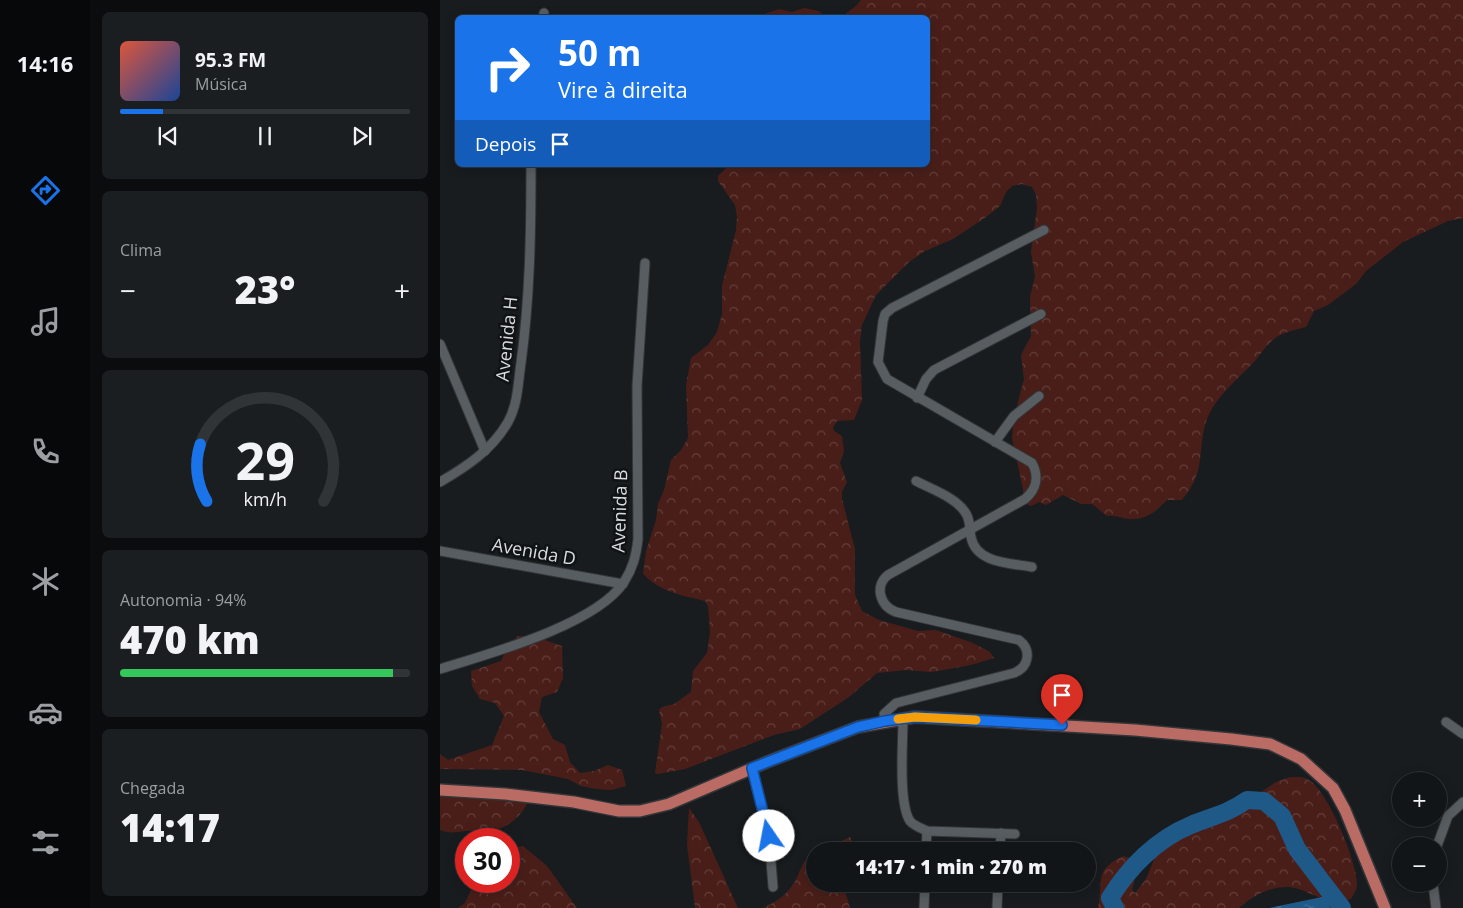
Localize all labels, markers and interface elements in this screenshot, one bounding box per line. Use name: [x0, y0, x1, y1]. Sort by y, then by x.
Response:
text: 50 m: [558, 29, 641, 76]
icon: right: [475, 35, 540, 100]
text: 95.3 FM: [195, 47, 266, 73]
text: 14:16: [17, 48, 73, 78]
text: Música: [195, 73, 247, 95]
text: Vire à direita: [558, 74, 688, 104]
icon: previous: [154, 122, 182, 150]
icon: pause: [251, 122, 279, 150]
icon: next: [348, 122, 376, 150]
icon: arrive: [546, 130, 574, 158]
text: Depois: [475, 131, 536, 157]
icon: directions: [28, 173, 63, 208]
text: Clima: [120, 239, 162, 261]
text: 23°: [235, 263, 295, 315]
text: −: [120, 271, 136, 309]
text: +: [394, 271, 410, 309]
street label: Avenida H: [490, 295, 522, 382]
icon: music: [28, 304, 63, 339]
text: 29: [235, 424, 295, 495]
icon: phone: [28, 434, 63, 469]
street label: Avenida B: [606, 469, 632, 553]
text: km/h: [243, 487, 287, 511]
street label: Avenida D: [490, 532, 578, 570]
icon: climate: [28, 564, 63, 599]
text: Autonomia · 94%: [120, 589, 246, 611]
text: 470 km: [120, 613, 260, 665]
pin: [1041, 674, 1083, 725]
icon: arrive: [1048, 681, 1076, 709]
icon: car: [28, 695, 63, 730]
map controls: [1392, 772, 1447, 892]
button: +: [1392, 772, 1447, 827]
text: Chegada: [120, 777, 185, 799]
text: 14:17: [120, 801, 220, 853]
position arrow: [742, 809, 794, 861]
icon: filters: [28, 825, 63, 860]
speed limit sign: 30: [455, 828, 520, 893]
button: −: [1392, 837, 1447, 892]
text: 14:17 · 1 min · 270 m: [855, 854, 1047, 880]

